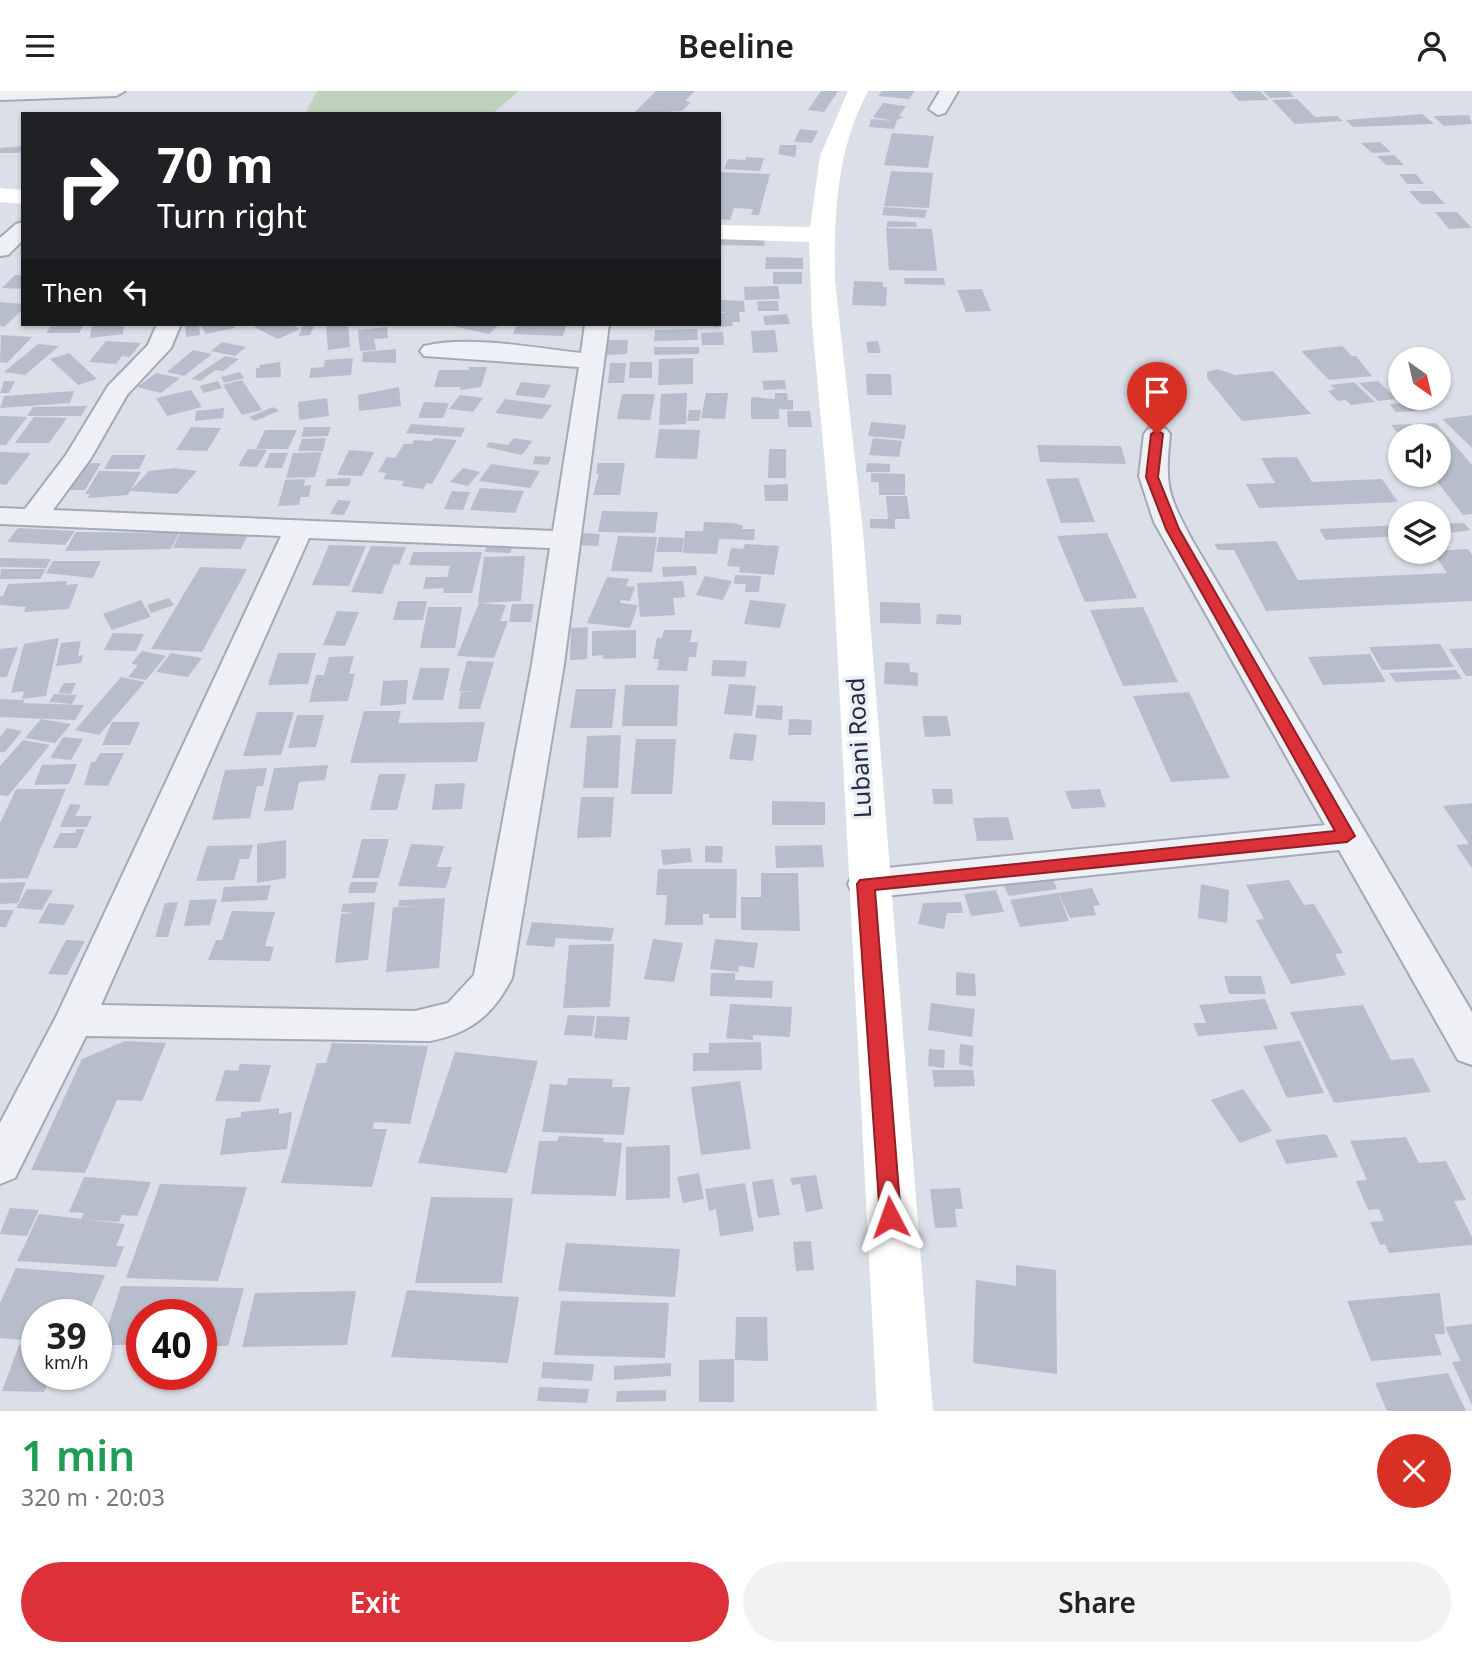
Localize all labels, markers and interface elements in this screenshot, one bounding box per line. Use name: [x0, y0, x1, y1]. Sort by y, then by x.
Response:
text: Beeline: [678, 24, 794, 67]
icon: menu: [21, 27, 59, 65]
icon: person: [1413, 27, 1451, 65]
text: 70 m: [157, 131, 274, 197]
icon: right: [42, 140, 133, 231]
text: Turn right: [157, 194, 307, 237]
icon: left: [117, 273, 155, 311]
text: Then: [42, 274, 103, 310]
north arrow: [1388, 347, 1451, 409]
map controls: [1388, 347, 1451, 564]
pin: [1127, 362, 1187, 434]
icon: arrive: [1138, 373, 1176, 411]
button: sound: [1388, 424, 1451, 487]
button: layers: [1388, 501, 1451, 564]
street label: Lubani Road: [838, 677, 878, 819]
position arrow: [853, 1180, 927, 1254]
speed limit sign: 40: [126, 1299, 217, 1390]
text: 39: [46, 1312, 87, 1359]
text: km/h: [44, 1350, 89, 1374]
text: 1 min: [21, 1426, 135, 1483]
button: close: [1377, 1434, 1451, 1508]
text: 320 m · 20:03: [21, 1481, 165, 1513]
button: Exit: [21, 1562, 729, 1642]
button: Share: [743, 1562, 1451, 1642]

